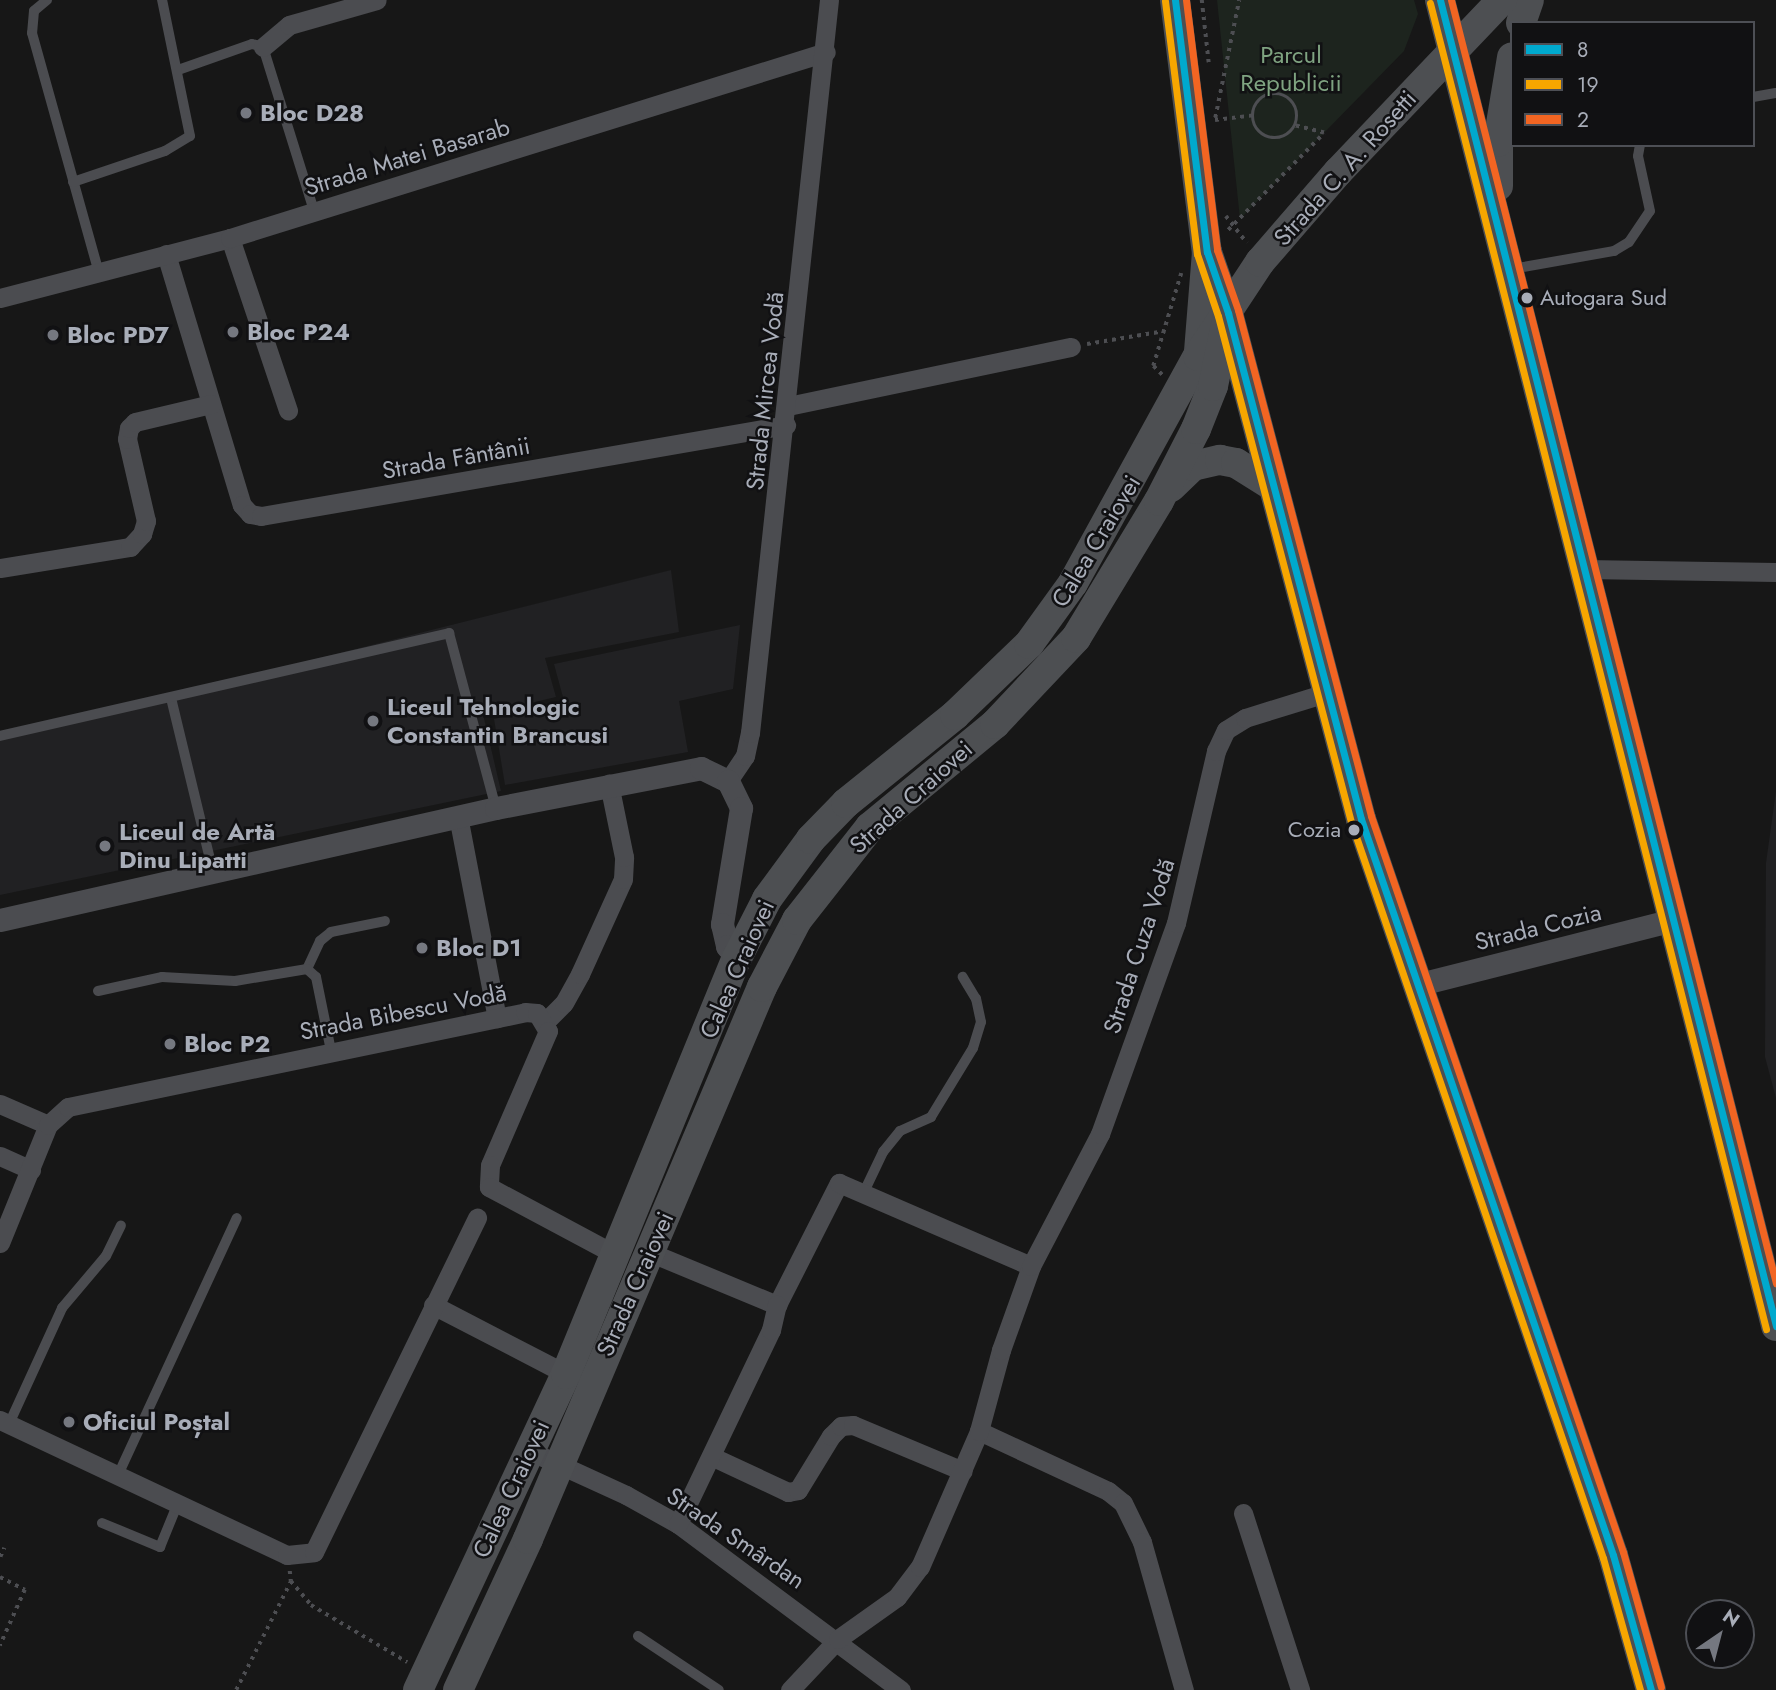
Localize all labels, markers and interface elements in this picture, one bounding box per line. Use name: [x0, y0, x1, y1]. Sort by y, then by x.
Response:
legend: [1510, 21, 1755, 147]
text: 8: [1577, 35, 1588, 65]
park label: Parcul Republicii: [1240, 41, 1342, 97]
text: 19: [1577, 70, 1599, 100]
street label: Strada C. A. Rosetti: [1268, 84, 1422, 252]
place label: Bloc D28: [260, 99, 364, 127]
marker: Bloc D28: [238, 105, 254, 121]
text: 2: [1577, 105, 1589, 135]
street label: Strada Matei Basarab: [301, 112, 513, 202]
place label: Autogara Sud: [1540, 285, 1667, 311]
street label: Strada Mircea Vodă: [740, 290, 790, 492]
marker: Autogara Sud: [1520, 291, 1534, 305]
place label: Bloc P24: [247, 318, 350, 346]
place label: Bloc PD7: [67, 321, 169, 349]
marker: Bloc P24: [225, 324, 241, 340]
marker: Bloc PD7: [45, 327, 61, 343]
street label: Strada Fântânii: [380, 431, 532, 485]
street label: Calea Craiovei: [1045, 470, 1147, 612]
place label: Liceul Tehnologic Constantin Brancusi: [387, 693, 608, 749]
marker: Liceul Tehnologic Constantin Brancusi: [365, 713, 381, 729]
street label: Strada Craiovei: [844, 734, 978, 860]
place label: Cozia: [1288, 817, 1341, 843]
place label: Liceul de Artă Dinu Lipatti: [119, 818, 275, 874]
marker: Cozia: [1347, 823, 1361, 837]
marker: Liceul de Artă Dinu Lipatti: [97, 838, 113, 854]
street label: Strada Cuza Vodă: [1097, 855, 1181, 1037]
street label: Calea Craiovei: [694, 895, 780, 1043]
street label: Strada Cozia: [1472, 897, 1604, 957]
place label: Bloc D1: [436, 934, 521, 962]
marker: Bloc D1: [414, 940, 430, 956]
street label: Strada Bibescu Vodă: [297, 978, 509, 1046]
place label: Bloc P2: [184, 1030, 270, 1058]
marker: Bloc P2: [162, 1036, 178, 1052]
street label: Strada Craiovei: [590, 1207, 680, 1361]
place label: Oficiul Poștal: [83, 1408, 230, 1436]
marker: Oficiul Poștal: [61, 1414, 77, 1430]
street label: Calea Craiovei: [467, 1416, 555, 1562]
street label: Strada Smârdan: [661, 1481, 811, 1595]
north arrow: [1685, 1599, 1755, 1669]
text: N: [1717, 1603, 1745, 1633]

